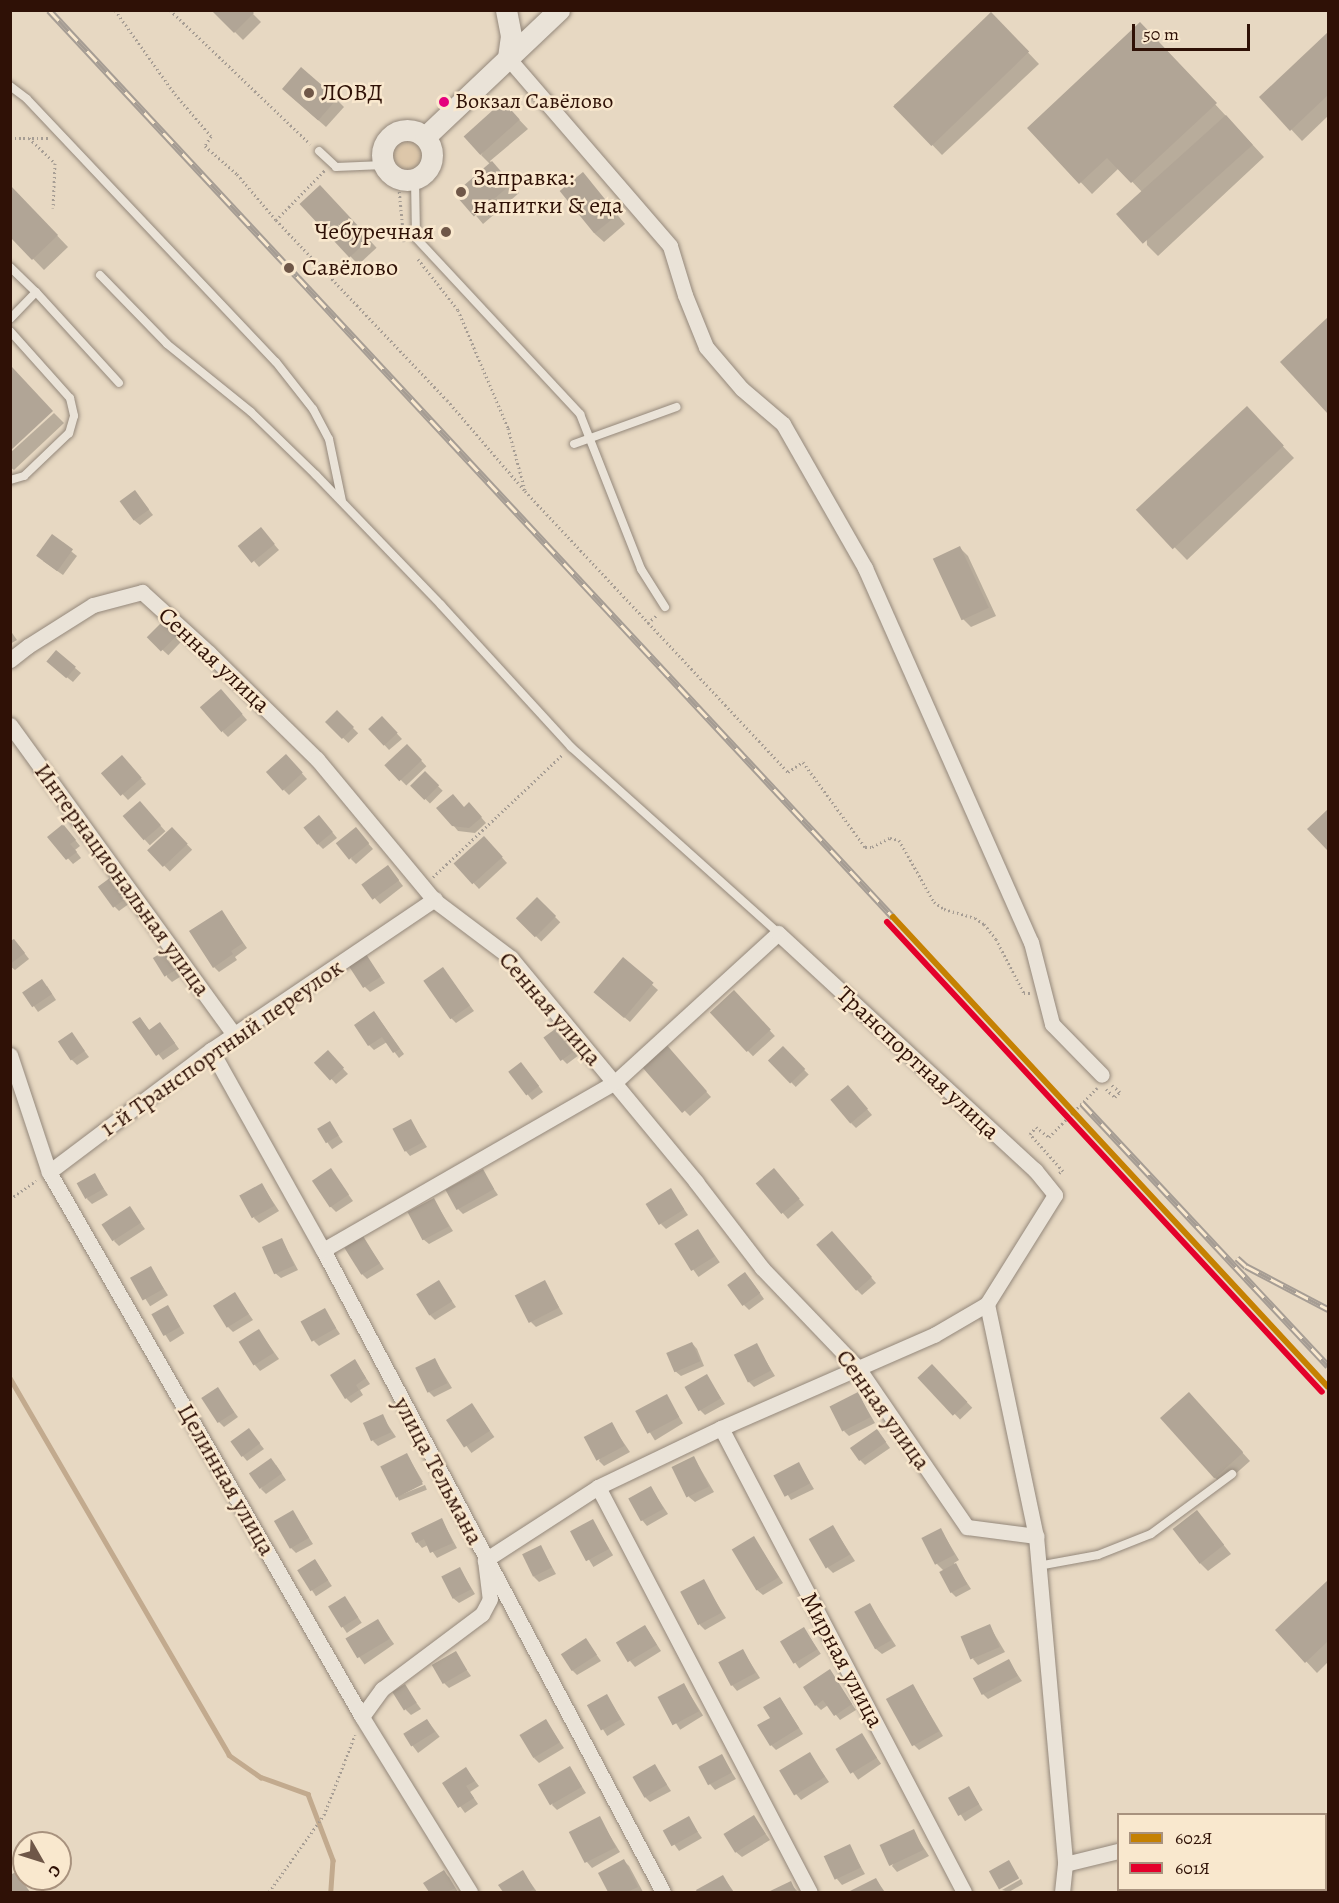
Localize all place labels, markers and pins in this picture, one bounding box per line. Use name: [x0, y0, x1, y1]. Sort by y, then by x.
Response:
place label: ЛОВД: [321, 79, 383, 107]
marker: ЛОВД: [302, 86, 316, 100]
place label: Вокзал Савёлово: [455, 89, 613, 115]
marker: Вокзал Савёлово: [438, 96, 450, 108]
place label: Заправка: напитки & еда: [473, 164, 623, 220]
marker: Заправка: напитки & еда: [454, 185, 468, 199]
place label: Чебуречная: [314, 218, 434, 246]
marker: Чебуречная: [439, 225, 453, 239]
place label: Савёлово: [302, 254, 398, 282]
marker: Савёлово: [280, 259, 298, 277]

